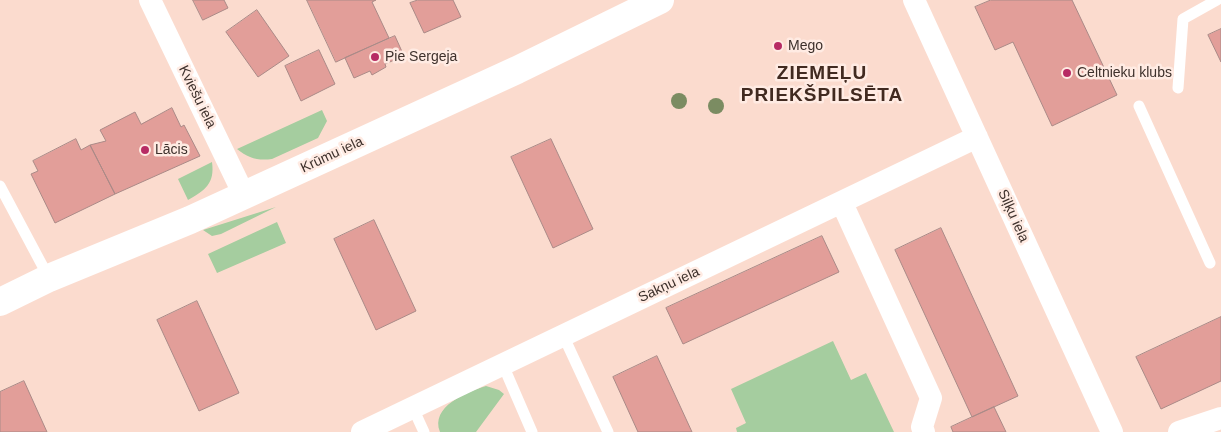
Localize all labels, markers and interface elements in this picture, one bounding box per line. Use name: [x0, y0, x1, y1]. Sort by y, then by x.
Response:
place label: Mego: [788, 38, 823, 54]
marker: Mego: [772, 40, 784, 52]
place label: Pie Sergeja: [385, 49, 457, 65]
marker: Pie Sergeja: [369, 51, 381, 63]
street label: Kviešu iela: [175, 63, 219, 131]
district label: ZIEMEĻU PRIEKŠPILSĒTA: [739, 63, 905, 107]
place label: Celtnieku klubs: [1077, 65, 1172, 81]
marker: Celtnieku klubs: [1061, 67, 1073, 79]
street label: Krūmu iela: [298, 133, 366, 177]
place label: Lācis: [155, 142, 188, 158]
marker: Lācis: [139, 144, 151, 156]
street label: Siļķu iela: [994, 187, 1032, 245]
street label: Sakņu iela: [636, 264, 702, 306]

